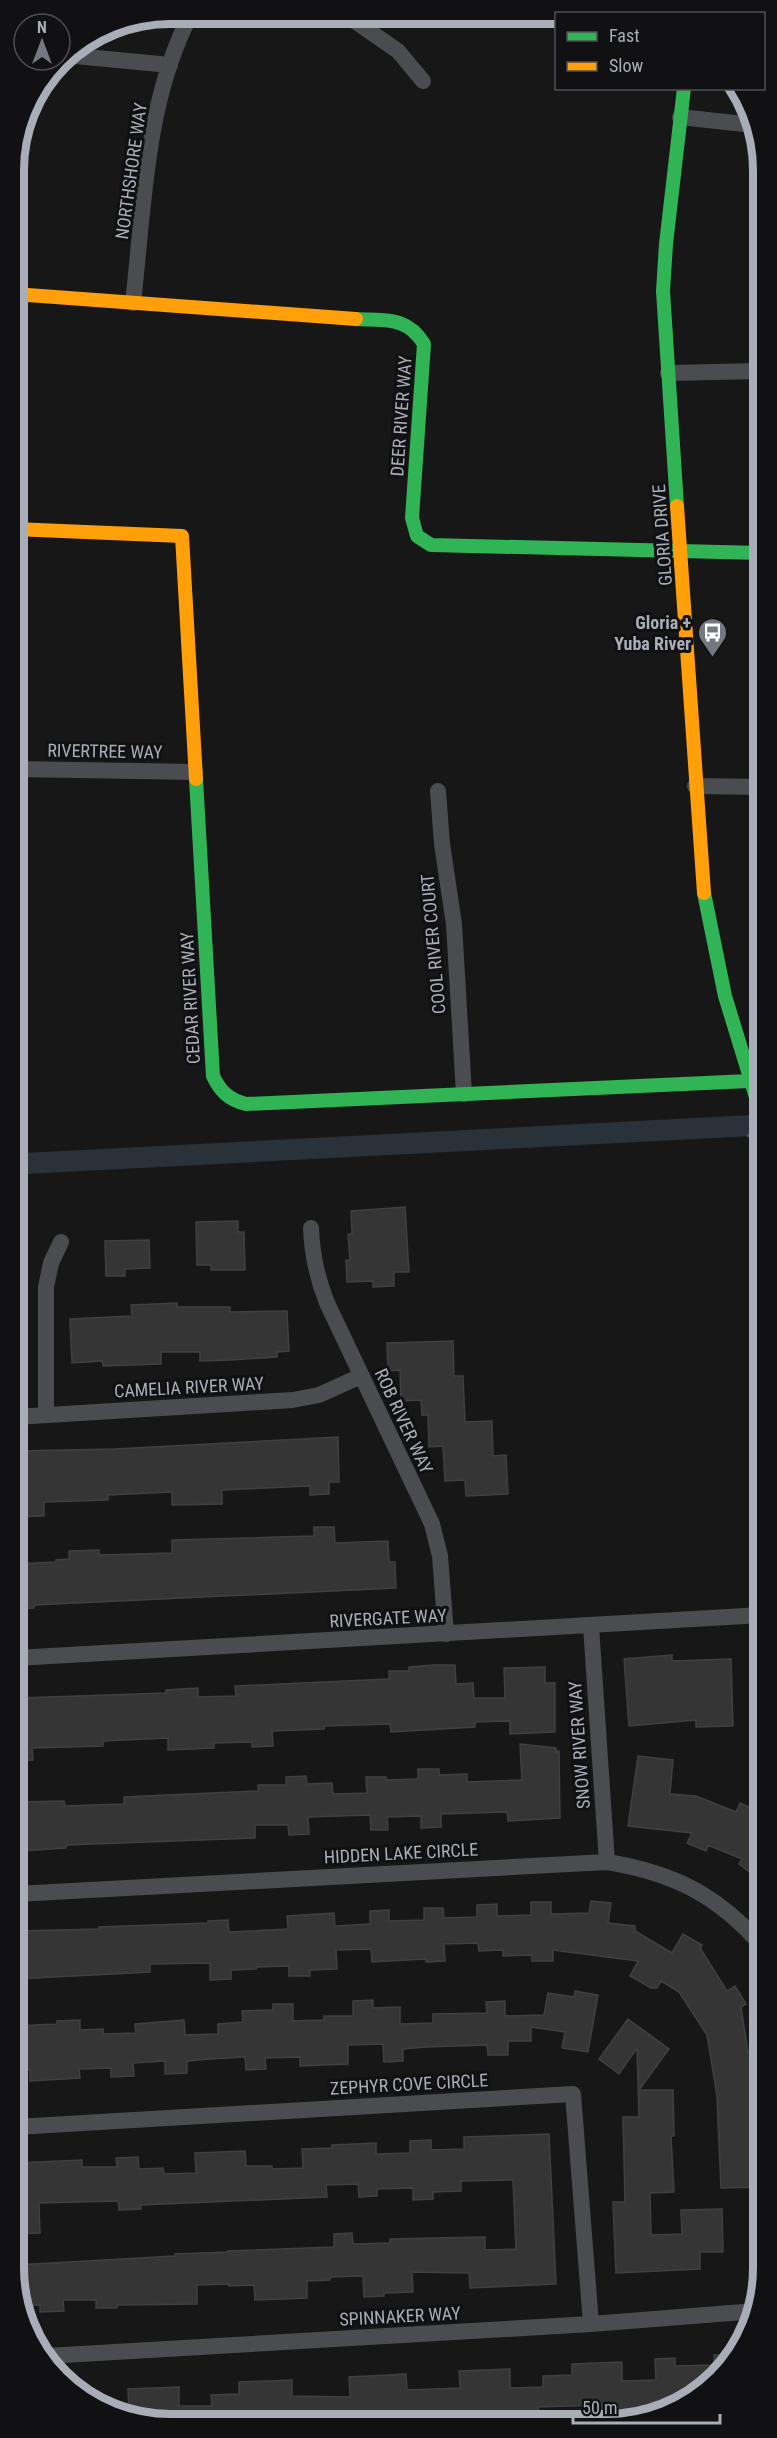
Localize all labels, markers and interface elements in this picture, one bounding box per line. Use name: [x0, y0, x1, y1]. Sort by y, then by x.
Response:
north arrow: [12, 12, 72, 72]
legend: [555, 12, 765, 90]
text: N: [37, 18, 47, 37]
text: Fast: [609, 25, 640, 46]
text: Slow: [609, 55, 644, 76]
street label: NORTHSHORE WAY: [111, 101, 151, 241]
street label: DEER RIVER WAY: [386, 354, 416, 477]
street label: GLORIA DRIVE: [648, 484, 676, 586]
place label: Gloria + Yuba River: [614, 612, 691, 654]
bus stop icon: Gloria + Yuba River: [696, 616, 728, 658]
street label: RIVERTREE WAY: [47, 739, 163, 763]
street label: COOL RIVER COURT: [416, 873, 450, 1015]
street label: CEDAR RIVER WAY: [176, 931, 204, 1065]
street label: ROB RIVER WAY: [371, 1365, 438, 1477]
street label: CAMELIA RIVER WAY: [114, 1373, 265, 1401]
street label: RIVERGATE WAY: [329, 1604, 448, 1632]
street label: SNOW RIVER WAY: [564, 1680, 594, 1810]
street label: HIDDEN LAKE CIRCLE: [323, 1838, 479, 1868]
street label: ZEPHYR COVE CIRCLE: [329, 2069, 489, 2099]
street label: SPINNAKER WAY: [339, 2302, 462, 2330]
scale bar: [573, 2387, 720, 2425]
text: 50 m: [582, 2397, 617, 2418]

